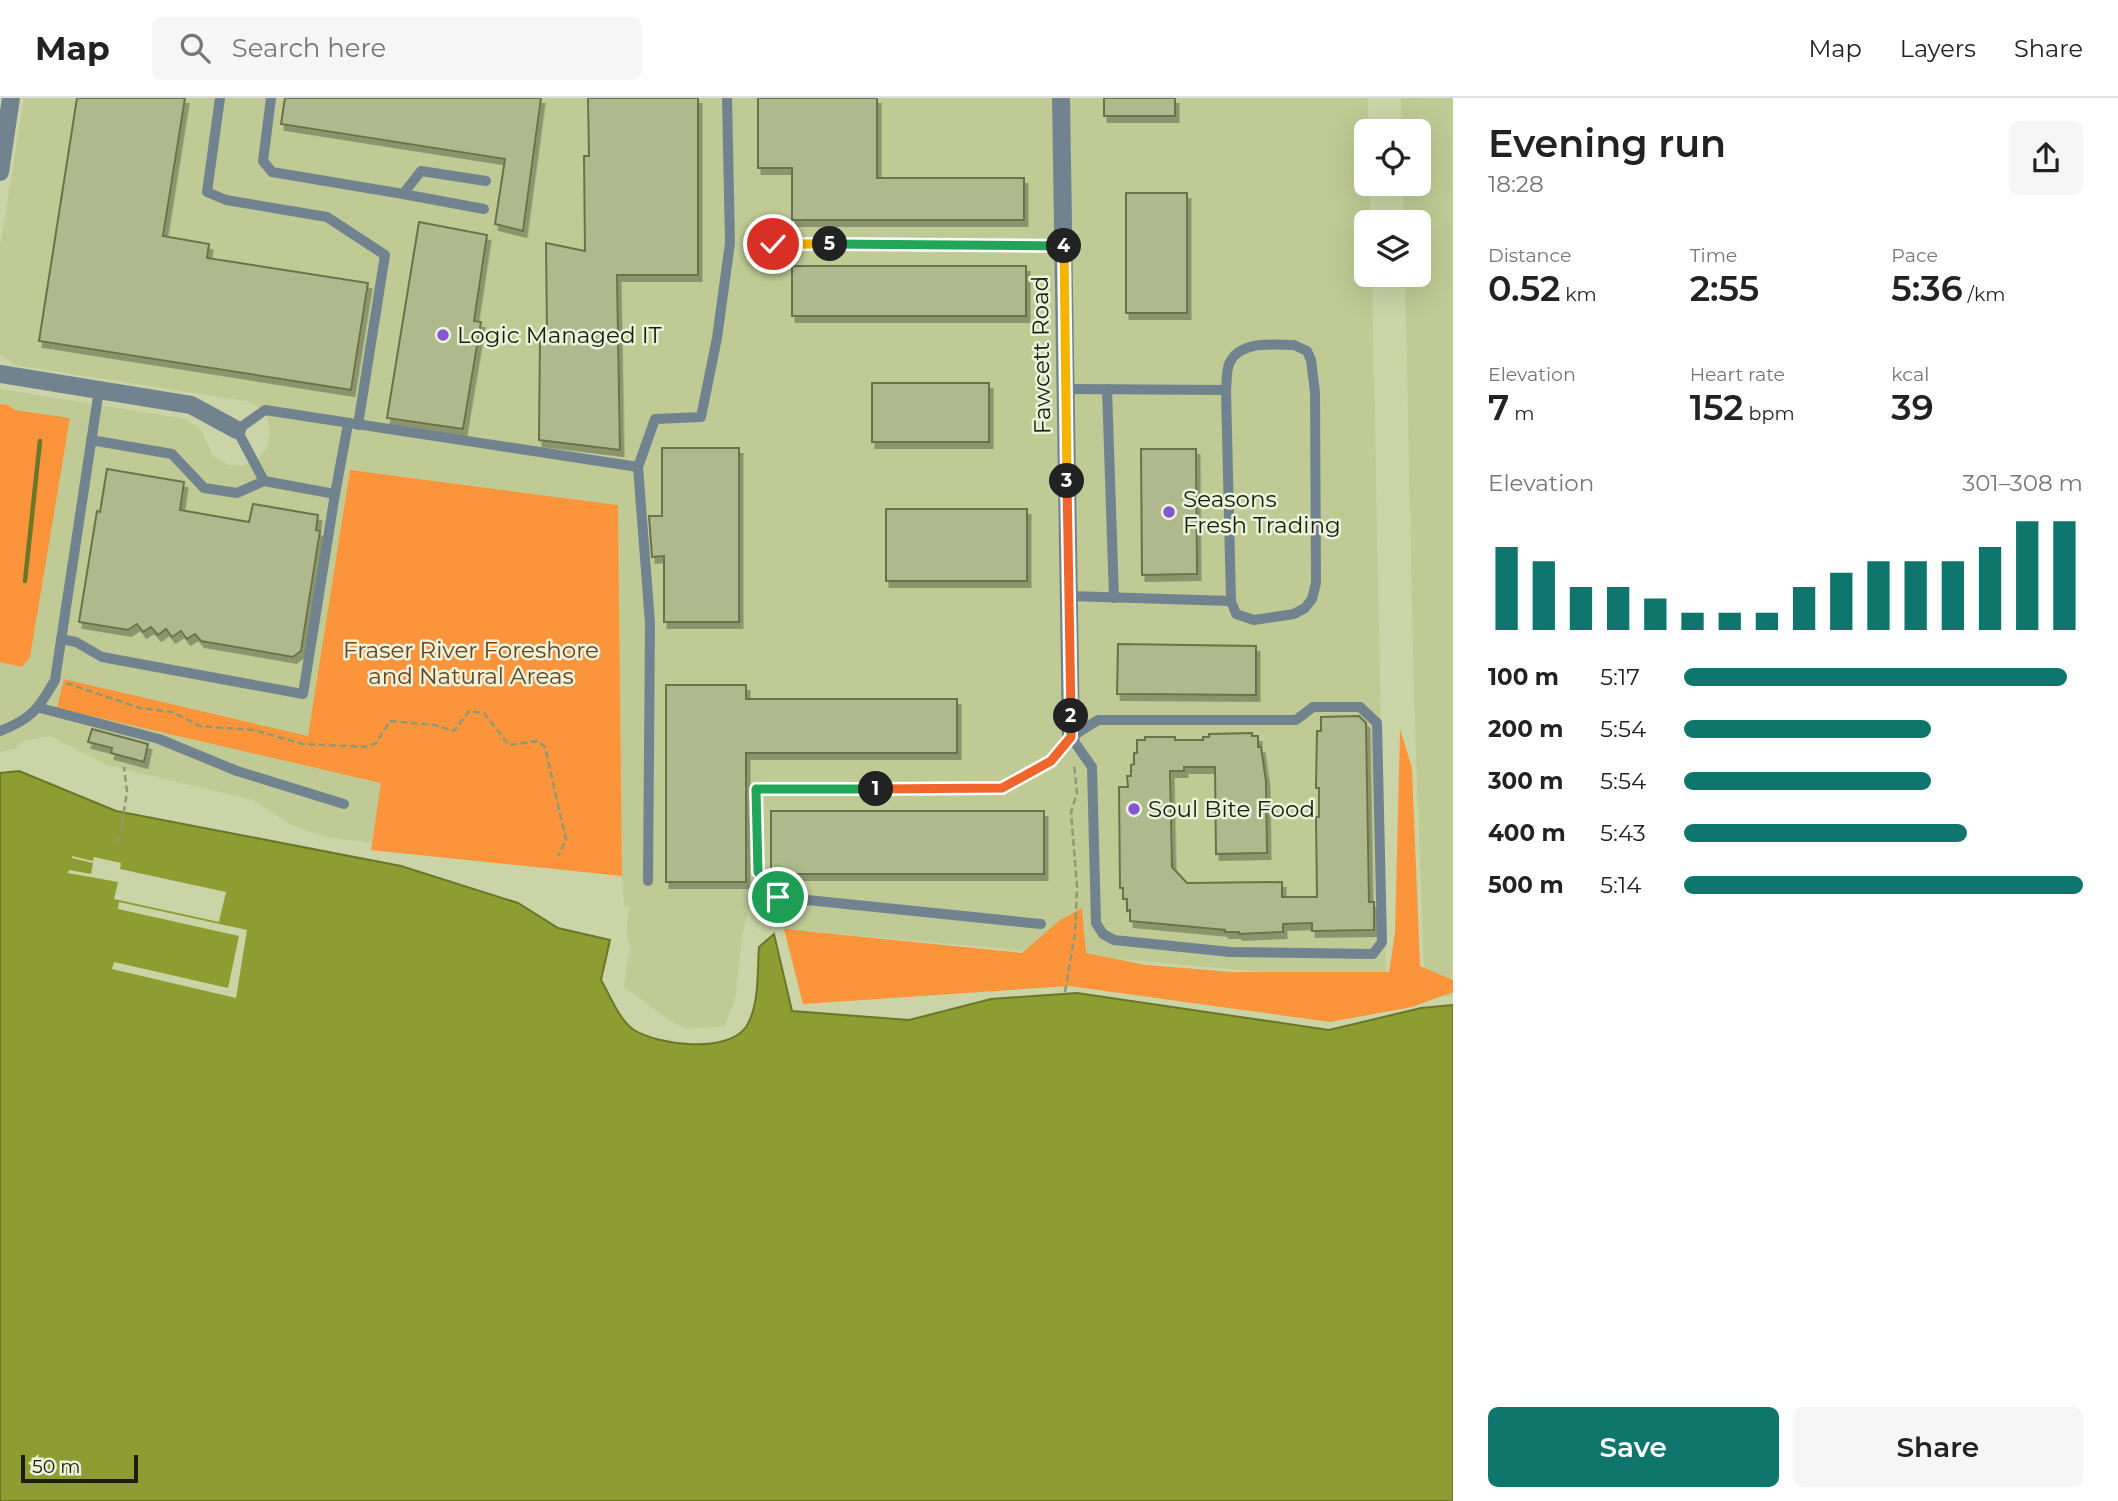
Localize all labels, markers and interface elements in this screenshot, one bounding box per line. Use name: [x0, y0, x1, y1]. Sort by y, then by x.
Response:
search box: [152, 17, 642, 80]
text: Map: [35, 28, 110, 68]
icon: search: [176, 29, 214, 67]
text: Search here: [232, 32, 386, 64]
text: Map: [1808, 34, 1862, 63]
text: Layers: [1900, 34, 1976, 63]
text: Share: [2014, 34, 2083, 63]
map controls: [1354, 119, 1431, 287]
button: locate: [1354, 119, 1431, 196]
text: Evening run: [1488, 120, 1726, 167]
button: share: [2009, 121, 2083, 195]
text: 18:28: [1488, 170, 1544, 198]
button: layers: [1354, 210, 1431, 287]
pin: [743, 214, 803, 274]
icon: check: [754, 225, 792, 263]
pin: 5: [812, 226, 848, 262]
pin: 4: [1046, 228, 1082, 264]
text: 5: [824, 232, 835, 255]
text: 4: [1057, 234, 1070, 257]
text: Distance: [1488, 244, 1571, 267]
text: Time: [1690, 244, 1737, 267]
text: Pace: [1891, 244, 1938, 267]
text: 0.52: [1488, 267, 1560, 310]
text: 2:55: [1690, 267, 1759, 310]
text: 5:36: [1891, 267, 1963, 310]
street label: Fawcett Road: [1026, 276, 1056, 434]
text: km: [1560, 283, 1597, 306]
text: /km: [1963, 283, 2005, 306]
place label: Logic Managed IT: [457, 321, 663, 349]
marker: Logic Managed IT: [435, 327, 451, 343]
text: Elevation: [1488, 363, 1576, 386]
text: Heart rate: [1690, 363, 1785, 386]
text: kcal: [1891, 363, 1929, 386]
text: 7: [1488, 386, 1509, 429]
text: 152: [1690, 386, 1744, 429]
text: 39: [1891, 386, 1934, 429]
text: m: [1509, 402, 1534, 425]
text: bpm: [1744, 402, 1795, 425]
pin: 3: [1050, 464, 1084, 498]
text: 3: [1061, 469, 1072, 492]
text: Elevation: [1488, 469, 1594, 497]
text: 301–308 m: [1962, 469, 2083, 497]
place label: Seasons Fresh Trading: [1183, 485, 1341, 539]
marker: Seasons Fresh Trading: [1161, 504, 1177, 520]
park label: Fraser River Foreshore and Natural Areas: [343, 636, 599, 690]
text: 100 m: [1488, 663, 1559, 691]
text: 5:17: [1600, 663, 1640, 691]
pin: 2: [1054, 698, 1088, 734]
text: 2: [1065, 704, 1076, 727]
text: 200 m: [1488, 715, 1563, 743]
text: 5:54: [1600, 715, 1646, 743]
text: 300 m: [1488, 767, 1564, 795]
text: 5:54: [1600, 767, 1646, 795]
pin: 1: [858, 772, 894, 806]
text: 1: [872, 777, 879, 800]
place label: Soul Bite Food: [1148, 795, 1315, 823]
marker: Soul Bite Food: [1126, 801, 1142, 817]
text: 400 m: [1488, 819, 1566, 847]
text: 5:43: [1600, 819, 1646, 847]
pin: [748, 867, 808, 927]
text: 500 m: [1488, 871, 1564, 899]
text: 5:14: [1600, 871, 1641, 899]
icon: arrive: [759, 878, 797, 916]
button: Save: [1488, 1407, 1779, 1487]
button: Share: [1793, 1407, 2083, 1487]
scale bar: [21, 1452, 138, 1484]
text: 50 m: [32, 1455, 80, 1478]

